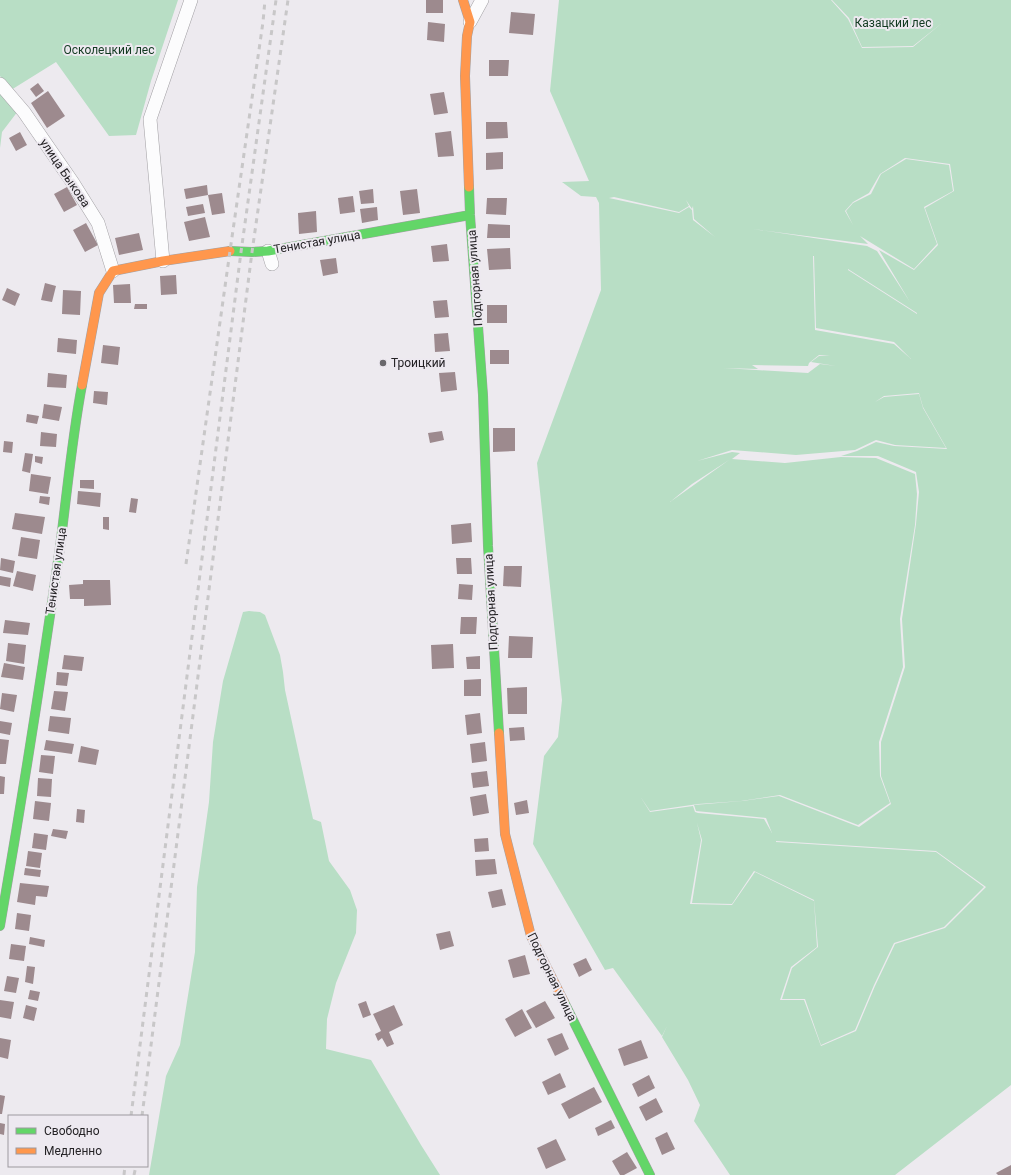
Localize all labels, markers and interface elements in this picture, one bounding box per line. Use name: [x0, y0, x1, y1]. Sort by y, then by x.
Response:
park label: Казацкий лес: [855, 16, 931, 30]
park label: Осколецкий лес: [64, 43, 154, 57]
street label: улица Быкова: [37, 136, 93, 210]
street label: Тенистая улица: [273, 227, 361, 257]
street label: Подгорная улица: [465, 229, 485, 327]
place label: Троицкий: [391, 356, 446, 370]
marker: Троицкий: [378, 358, 388, 368]
street label: Тенистая улица: [43, 527, 69, 615]
street label: Подгорная улица: [481, 553, 501, 651]
street label: Подгорная улица: [525, 930, 579, 1024]
legend: [8, 1115, 148, 1167]
text: Свободно: [44, 1124, 100, 1138]
text: Медленно: [44, 1144, 102, 1158]

